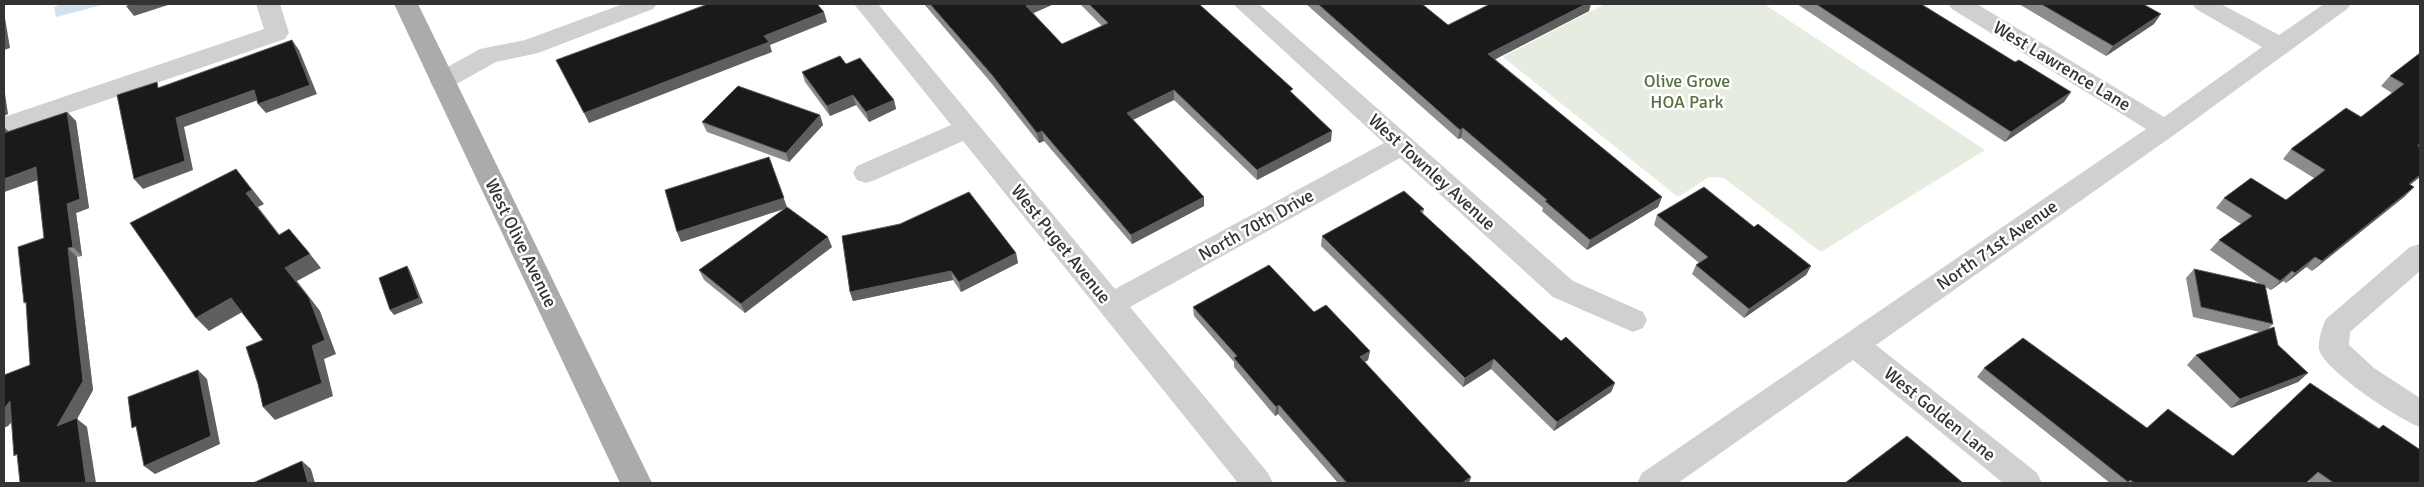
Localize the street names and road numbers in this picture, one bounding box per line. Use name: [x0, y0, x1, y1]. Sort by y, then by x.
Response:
street label: West Lawrence Lane: [1989, 16, 2135, 116]
street label: West Townley Avenue: [1364, 109, 1500, 235]
street label: West Olive Avenue: [480, 175, 562, 311]
street label: West Puget Avenue: [1006, 180, 1116, 308]
street label: North 70th Drive: [1195, 184, 1317, 266]
street label: North 71st Avenue: [1932, 195, 2062, 295]
street label: West Golden Lane: [1880, 362, 2000, 466]

